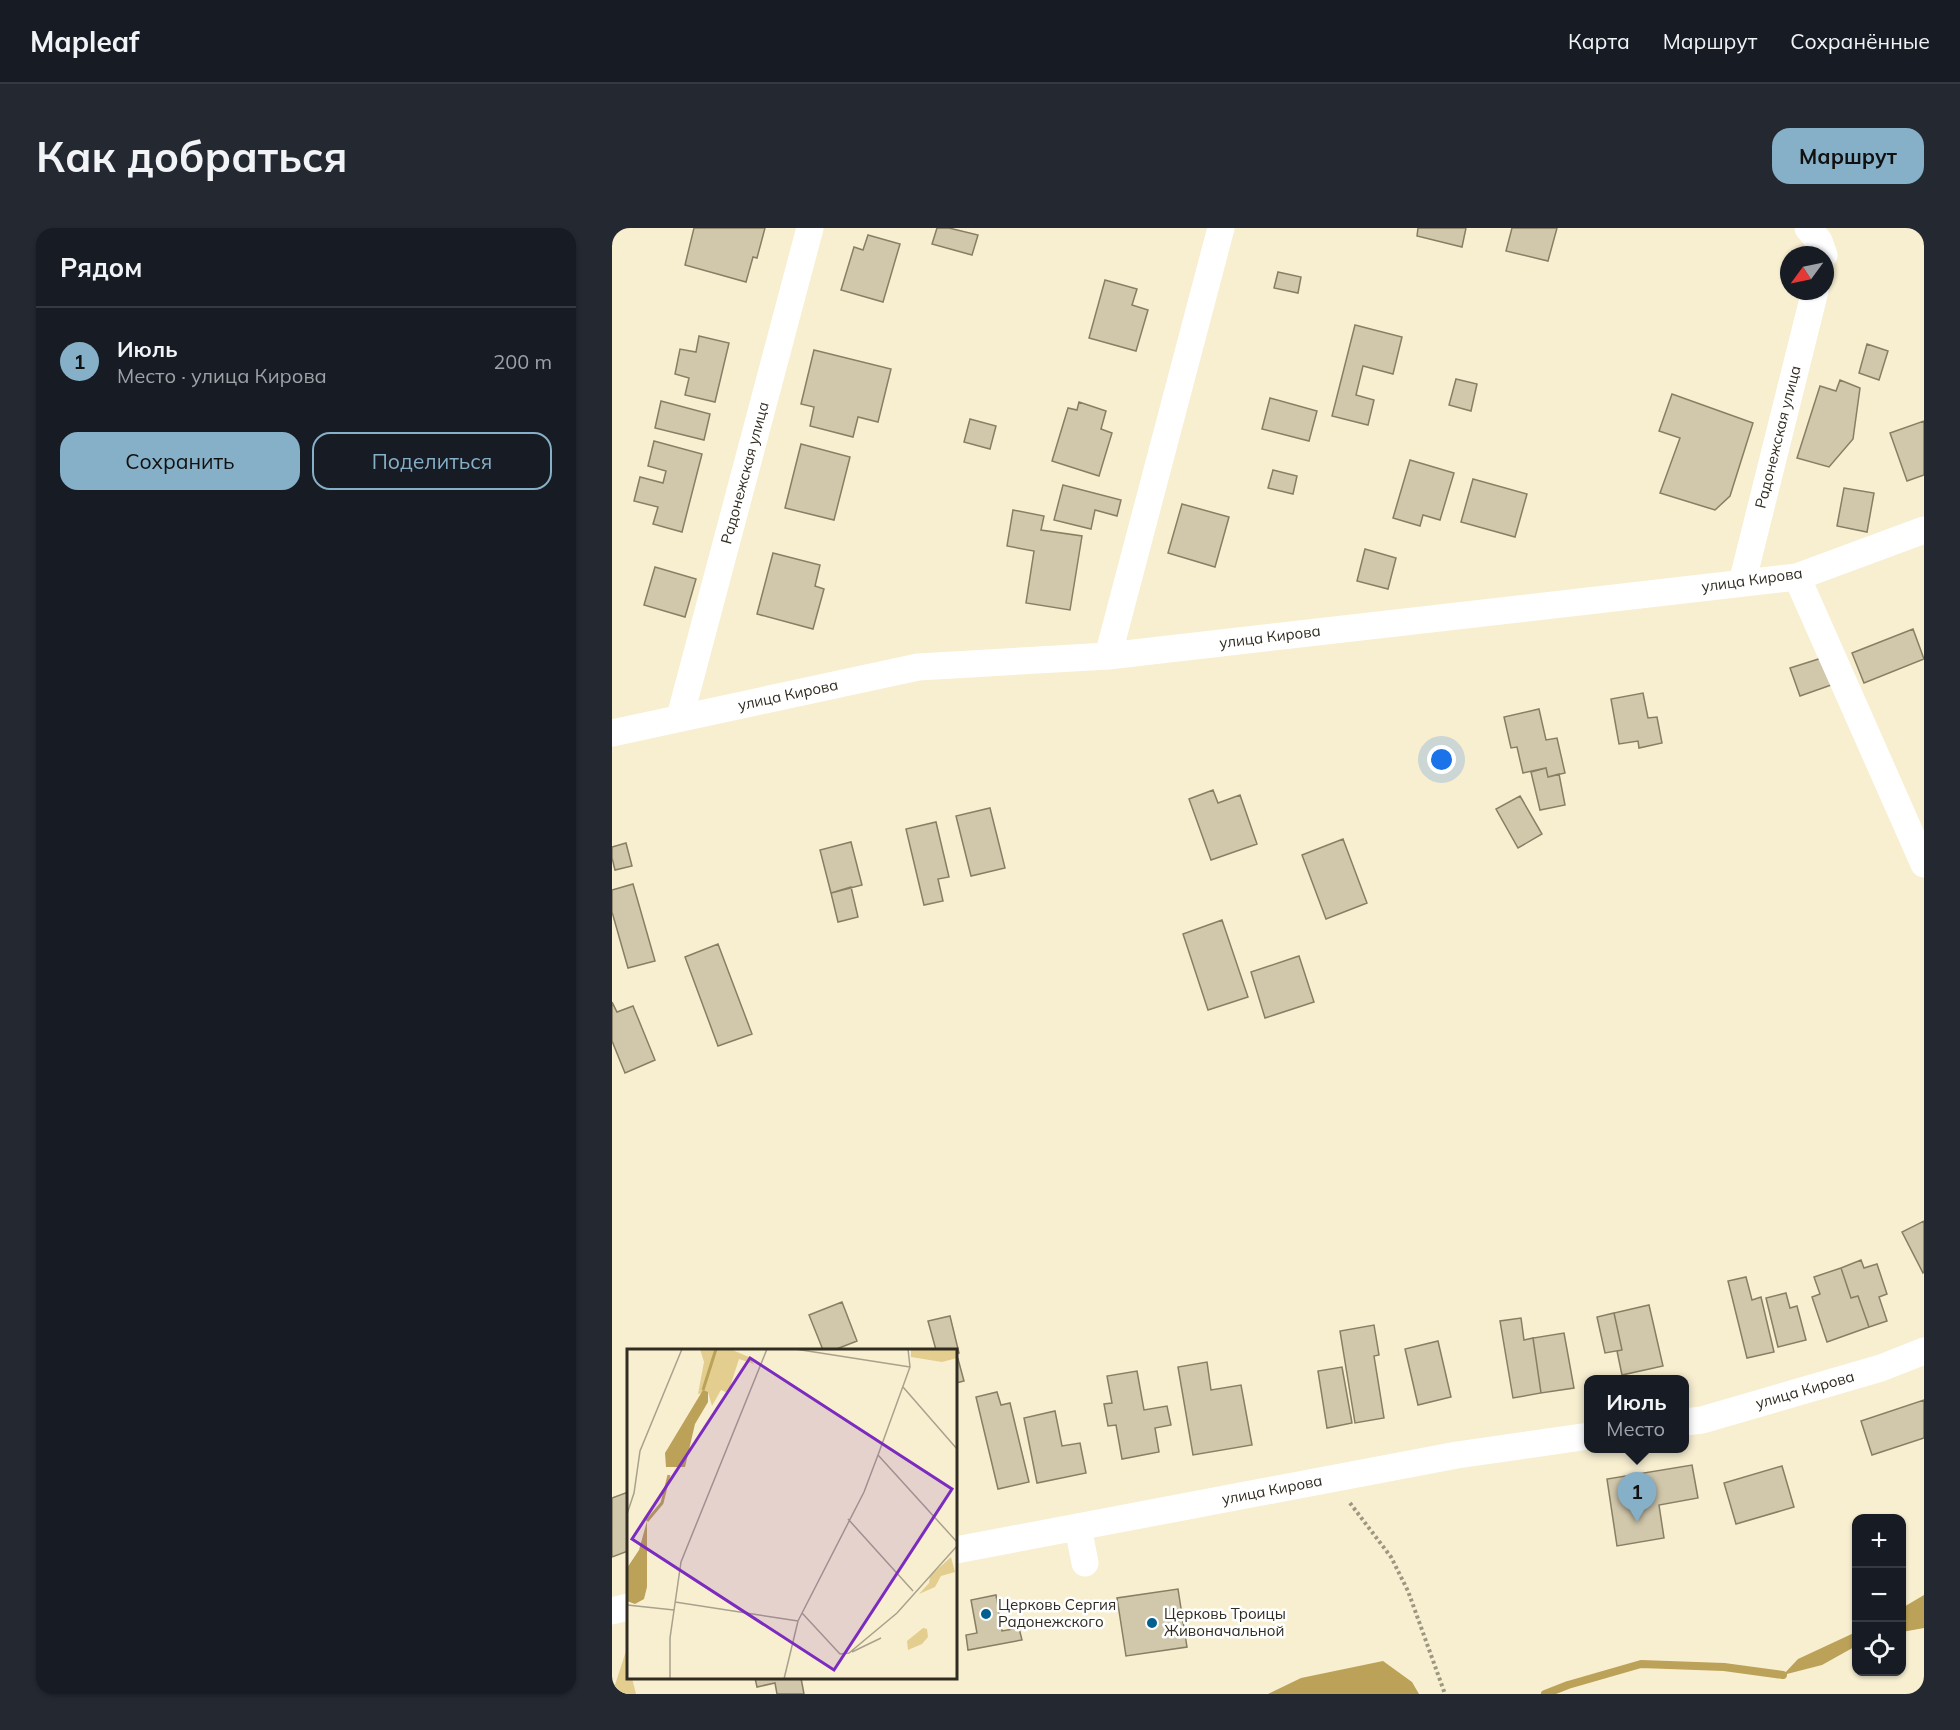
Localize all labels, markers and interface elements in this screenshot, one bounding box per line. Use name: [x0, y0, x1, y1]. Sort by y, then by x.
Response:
text: Mapleaf: [30, 24, 139, 59]
text: Карта: [1568, 28, 1630, 54]
text: Маршрут: [1663, 28, 1757, 54]
text: Сохранённые: [1790, 28, 1930, 54]
button: Маршрут: [1772, 128, 1924, 184]
text: Как добраться: [36, 130, 348, 183]
north arrow: [1780, 246, 1834, 300]
text: Рядом: [60, 251, 143, 284]
text: Июль: [117, 335, 178, 363]
text: 1: [74, 349, 86, 374]
text: 200 m: [493, 349, 552, 374]
text: Место · улица Кирова: [117, 363, 327, 388]
street label: Радонежская улица: [1751, 363, 1804, 510]
street label: Радонежская улица: [716, 400, 773, 546]
button: Сохранить: [60, 432, 300, 490]
button: Поделиться: [312, 432, 552, 490]
street label: улица Кирова: [1700, 563, 1804, 596]
street label: улица Кирова: [1218, 621, 1322, 652]
street label: улица Кирова: [736, 675, 840, 714]
your location: [1427, 745, 1456, 774]
inset map: [627, 1349, 957, 1679]
street label: улица Кирова: [1753, 1366, 1856, 1413]
popup: [1584, 1375, 1689, 1453]
text: Июль: [1606, 1388, 1667, 1416]
text: Место: [1606, 1416, 1665, 1441]
street label: улица Кирова: [1220, 1470, 1324, 1509]
pin: 1: [1618, 1472, 1656, 1522]
map controls: [1852, 1514, 1906, 1676]
button: +: [1852, 1514, 1906, 1568]
button: −: [1852, 1568, 1906, 1622]
place label: Церковь Сергия Радонежского: [998, 1595, 1116, 1631]
place label: Церковь Троицы Живоначальной: [1164, 1604, 1286, 1640]
marker: Церковь Сергия Радонежского: [979, 1607, 993, 1621]
marker: Церковь Троицы Живоначальной: [1145, 1616, 1159, 1630]
button: locate: [1852, 1622, 1906, 1676]

